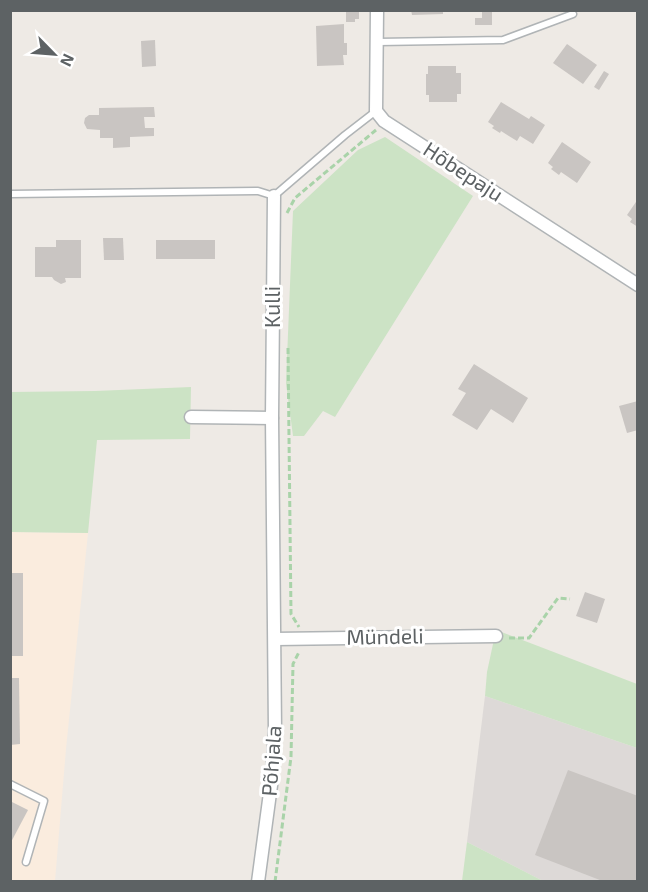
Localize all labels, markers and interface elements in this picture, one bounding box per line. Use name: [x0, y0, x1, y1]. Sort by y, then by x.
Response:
north arrow: [24, 24, 84, 84]
text: N: [57, 51, 79, 70]
street label: Hõbepaju: [419, 136, 508, 207]
street label: Kulli: [259, 286, 284, 328]
street label: Mündeli: [346, 622, 424, 649]
street label: Põhjala: [256, 725, 286, 797]

